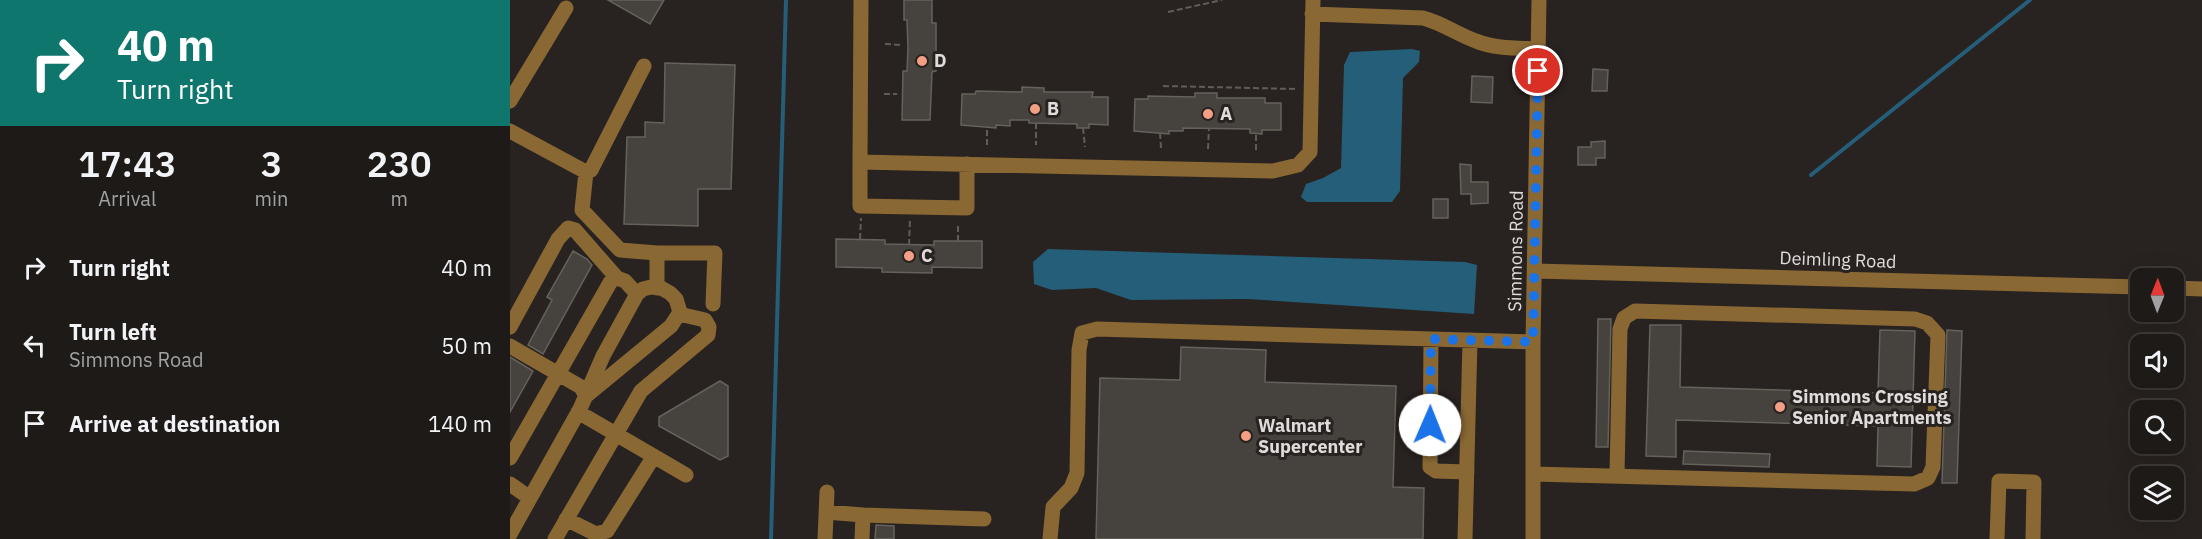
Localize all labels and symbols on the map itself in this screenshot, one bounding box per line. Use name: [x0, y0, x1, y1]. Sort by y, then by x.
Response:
pin: [1512, 45, 1563, 96]
place label: D: [934, 49, 947, 72]
marker: D: [915, 54, 929, 68]
place label: B: [1047, 97, 1059, 120]
marker: B: [1028, 102, 1042, 116]
place label: A: [1220, 102, 1232, 125]
marker: A: [1201, 107, 1215, 121]
street label: Simmons Road: [1503, 190, 1528, 312]
place label: C: [921, 244, 933, 267]
street label: Deimling Road: [1779, 246, 1897, 273]
marker: C: [902, 249, 916, 263]
north arrow: [2130, 268, 2184, 322]
place label: Simmons Crossing Senior Apartments: [1792, 385, 1952, 429]
position arrow: [1398, 393, 1462, 457]
marker: Simmons Crossing Senior Apartments: [1773, 400, 1787, 414]
place label: Walmart Supercenter: [1258, 414, 1362, 458]
marker: Walmart Supercenter: [1239, 429, 1253, 443]

